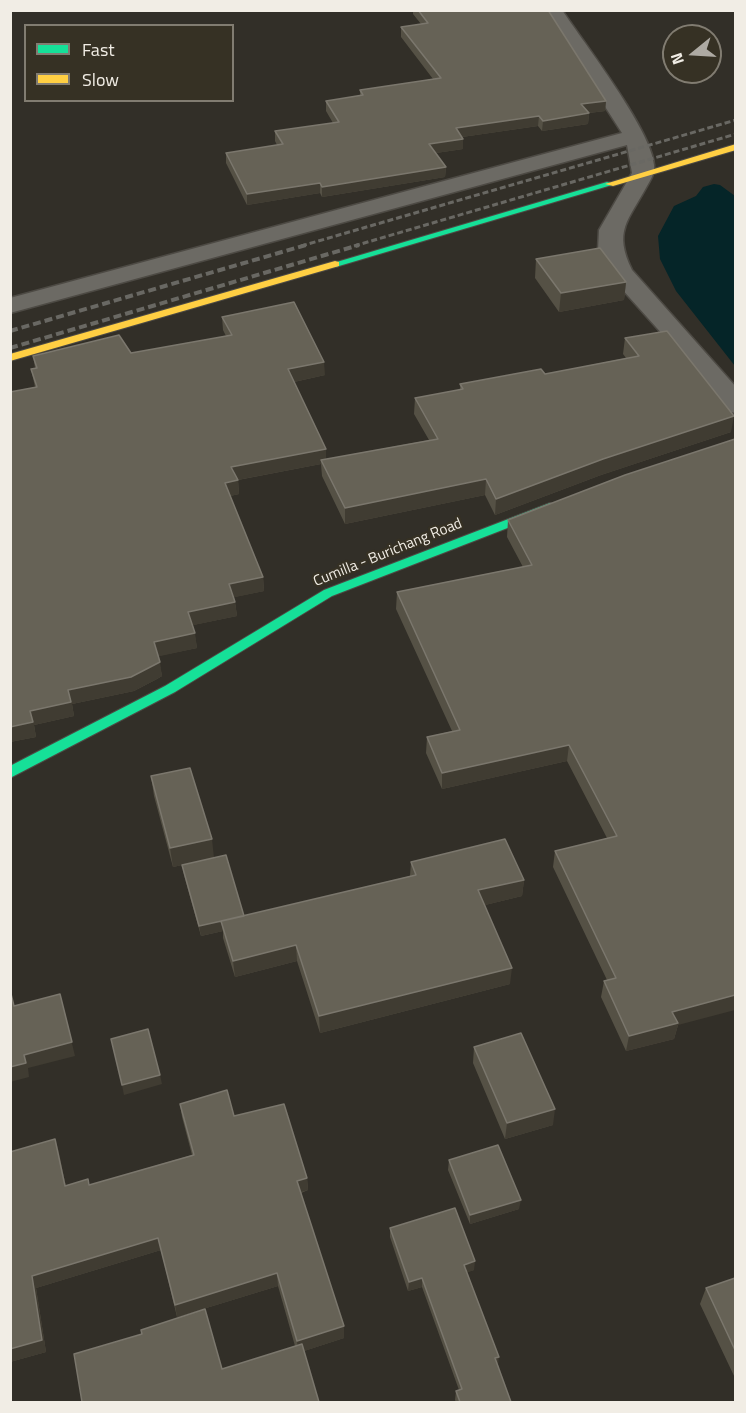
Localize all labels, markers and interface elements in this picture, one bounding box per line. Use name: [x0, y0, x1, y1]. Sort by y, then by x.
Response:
legend: [24, 24, 234, 102]
north arrow: [662, 24, 722, 84]
text: Fast: [82, 36, 115, 63]
text: N: [664, 50, 690, 68]
text: Slow: [82, 66, 119, 93]
street label: Cumilla - Burichang Road: [311, 515, 465, 591]

